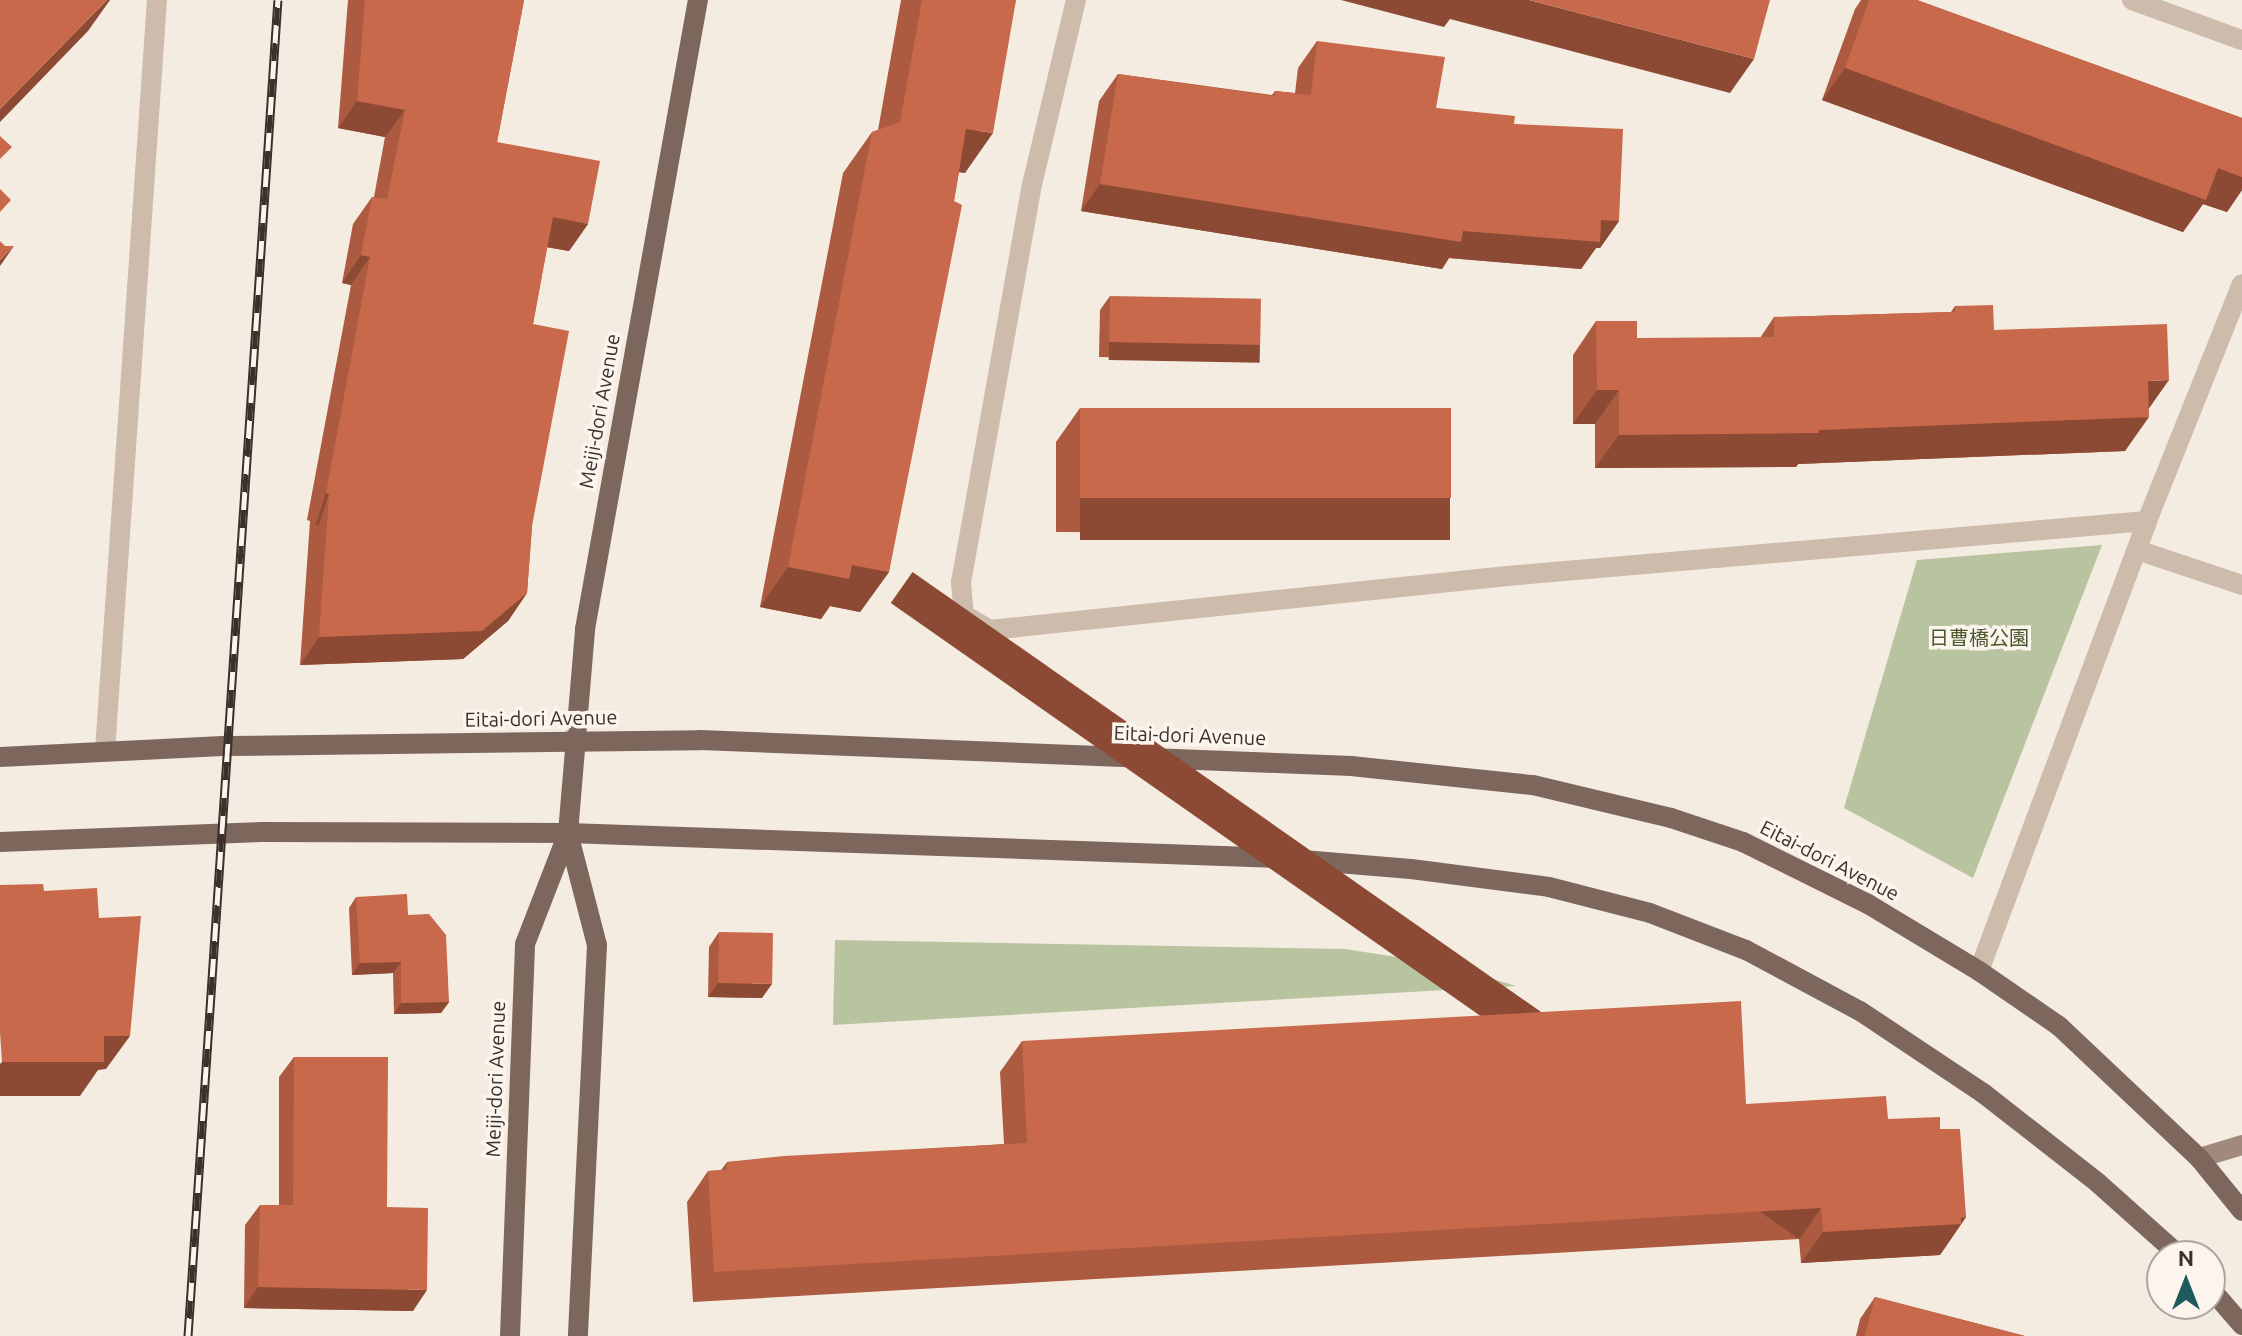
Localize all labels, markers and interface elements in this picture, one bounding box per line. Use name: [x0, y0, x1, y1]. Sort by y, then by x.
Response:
street label: Meiji-dori Avenue: [574, 332, 624, 490]
park label: 日曹橋公園: [1929, 625, 2029, 649]
street label: Eitai-dori Avenue: [464, 705, 618, 731]
street label: Eitai-dori Avenue: [1113, 720, 1267, 750]
street label: Eitai-dori Avenue: [1757, 815, 1903, 905]
street label: Meiji-dori Avenue: [480, 1000, 510, 1158]
north arrow: [2146, 1240, 2226, 1320]
text: N: [2178, 1245, 2194, 1270]

